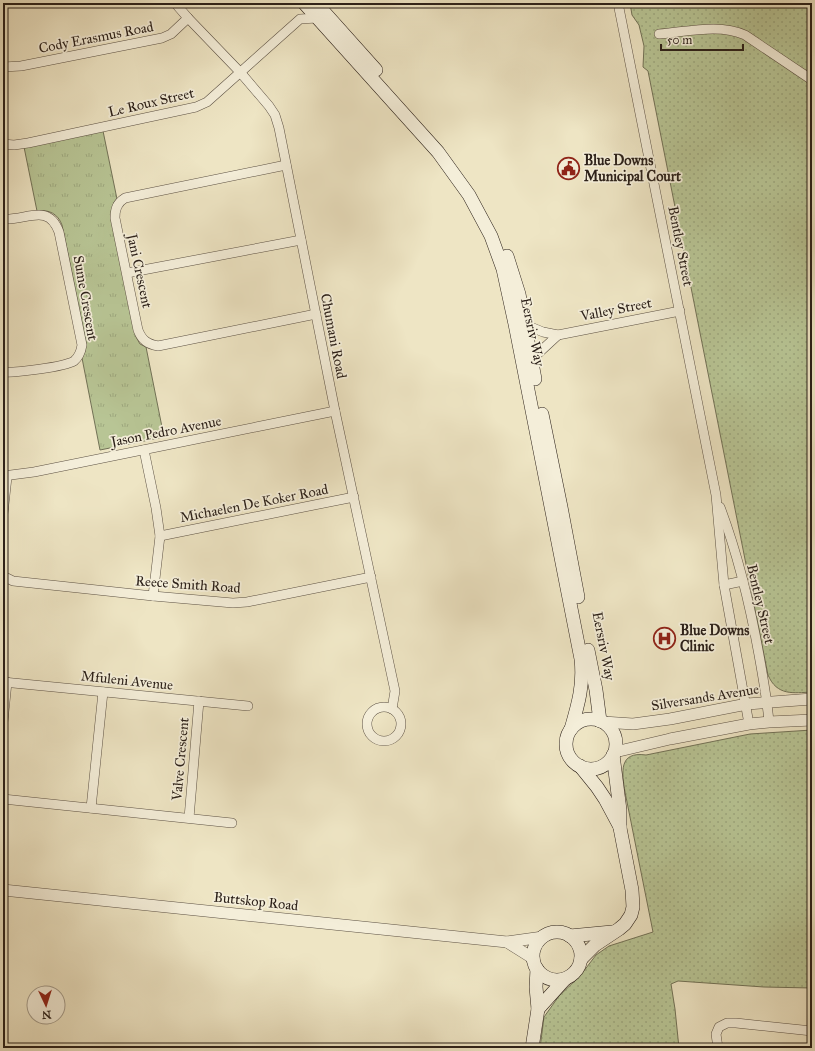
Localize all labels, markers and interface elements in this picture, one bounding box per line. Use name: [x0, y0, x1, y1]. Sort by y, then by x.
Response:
street label: Cody Erasmus Road: [37, 18, 155, 57]
scale bar: [661, 26, 743, 52]
text: 50 m: [667, 33, 692, 47]
street label: Le Roux Street: [107, 84, 196, 121]
place label: Blue Downs Municipal Court: [584, 152, 681, 186]
public building icon: Blue Downs Municipal Court: [555, 155, 581, 181]
street label: Bentley Street: [664, 205, 697, 288]
street label: Jani Crescent: [122, 230, 156, 310]
street label: Sume Crescent: [70, 254, 101, 342]
street label: Chumani Road: [317, 292, 350, 380]
street label: Valley Street: [578, 294, 653, 325]
street label: Eersriv Way: [517, 296, 548, 368]
street label: Jason Pedro Avenue: [108, 412, 223, 452]
street label: Michaelen De Koker Road: [178, 481, 330, 526]
street label: Bentley Street: [743, 563, 778, 646]
street label: Reece Smith Road: [135, 572, 241, 597]
street label: Eersriv Way: [588, 610, 619, 682]
place label: Blue Downs Clinic: [680, 622, 749, 655]
hospital icon: Blue Downs Clinic: [651, 625, 677, 651]
street label: Mfuleni Avenue: [80, 667, 174, 694]
street label: Silversands Avenue: [650, 681, 760, 714]
street label: Valve Crescent: [168, 717, 193, 802]
street label: Buttskop Road: [213, 889, 299, 914]
north arrow: [26, 985, 66, 1025]
text: N: [41, 1008, 52, 1021]

